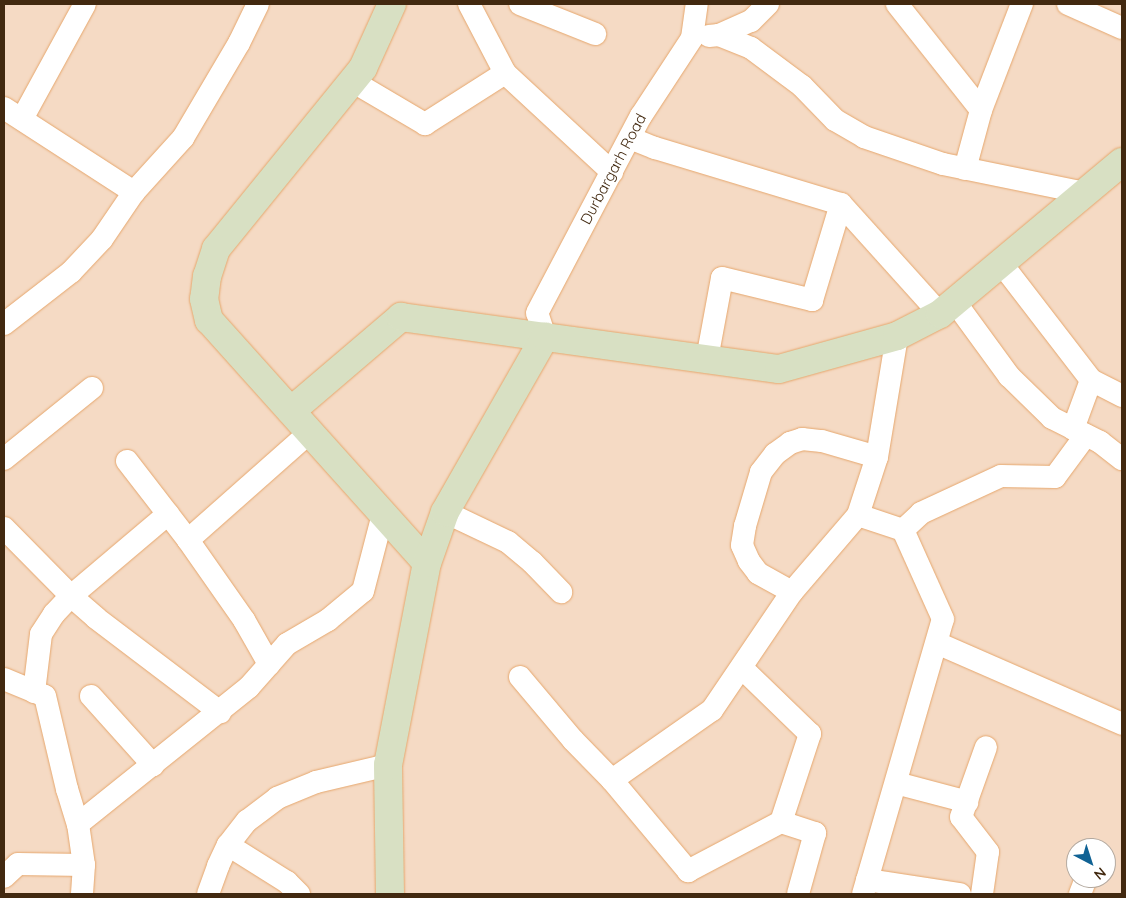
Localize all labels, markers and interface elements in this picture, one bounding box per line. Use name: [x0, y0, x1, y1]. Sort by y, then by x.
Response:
street label: Durbargarh Road: [576, 111, 650, 227]
north arrow: [1066, 838, 1116, 888]
text: N: [1090, 864, 1110, 884]

